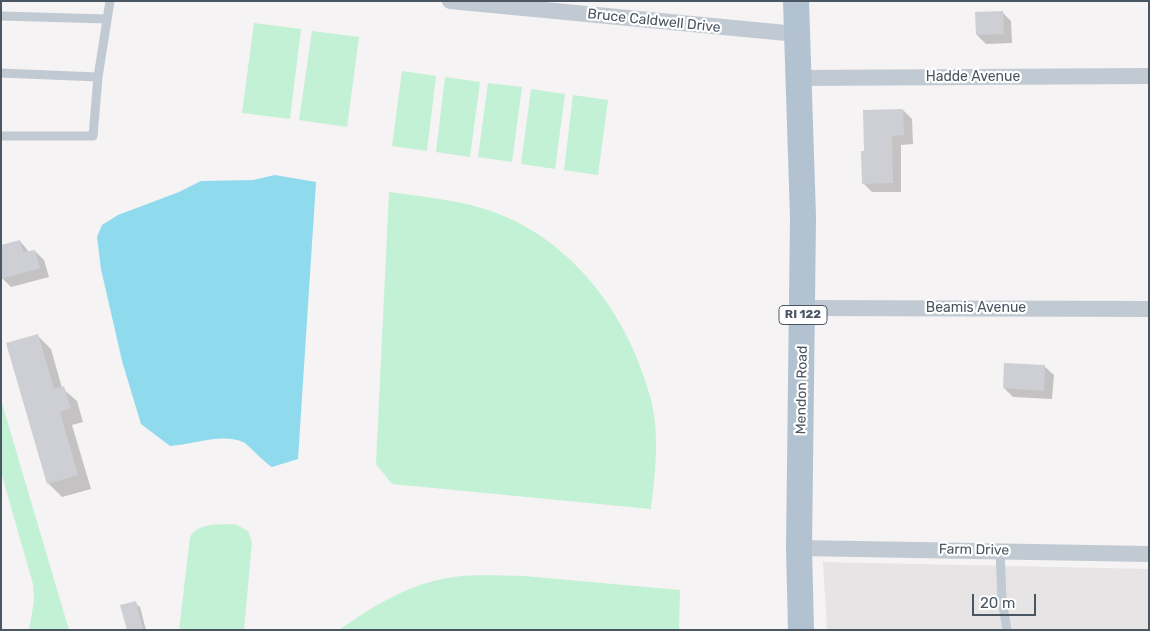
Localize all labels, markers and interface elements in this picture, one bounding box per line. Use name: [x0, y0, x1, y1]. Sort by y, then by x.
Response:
street label: Bruce Caldwell Drive: [587, 6, 721, 36]
street label: Hadde Avenue: [926, 69, 1020, 85]
street label: Beamis Avenue: [926, 300, 1026, 316]
road number: RI 122: [779, 306, 827, 324]
street label: Mendon Road: [793, 345, 811, 435]
street label: Farm Drive: [939, 541, 1009, 559]
scale bar: [975, 584, 1039, 616]
text: 20 m: [980, 594, 1015, 612]

